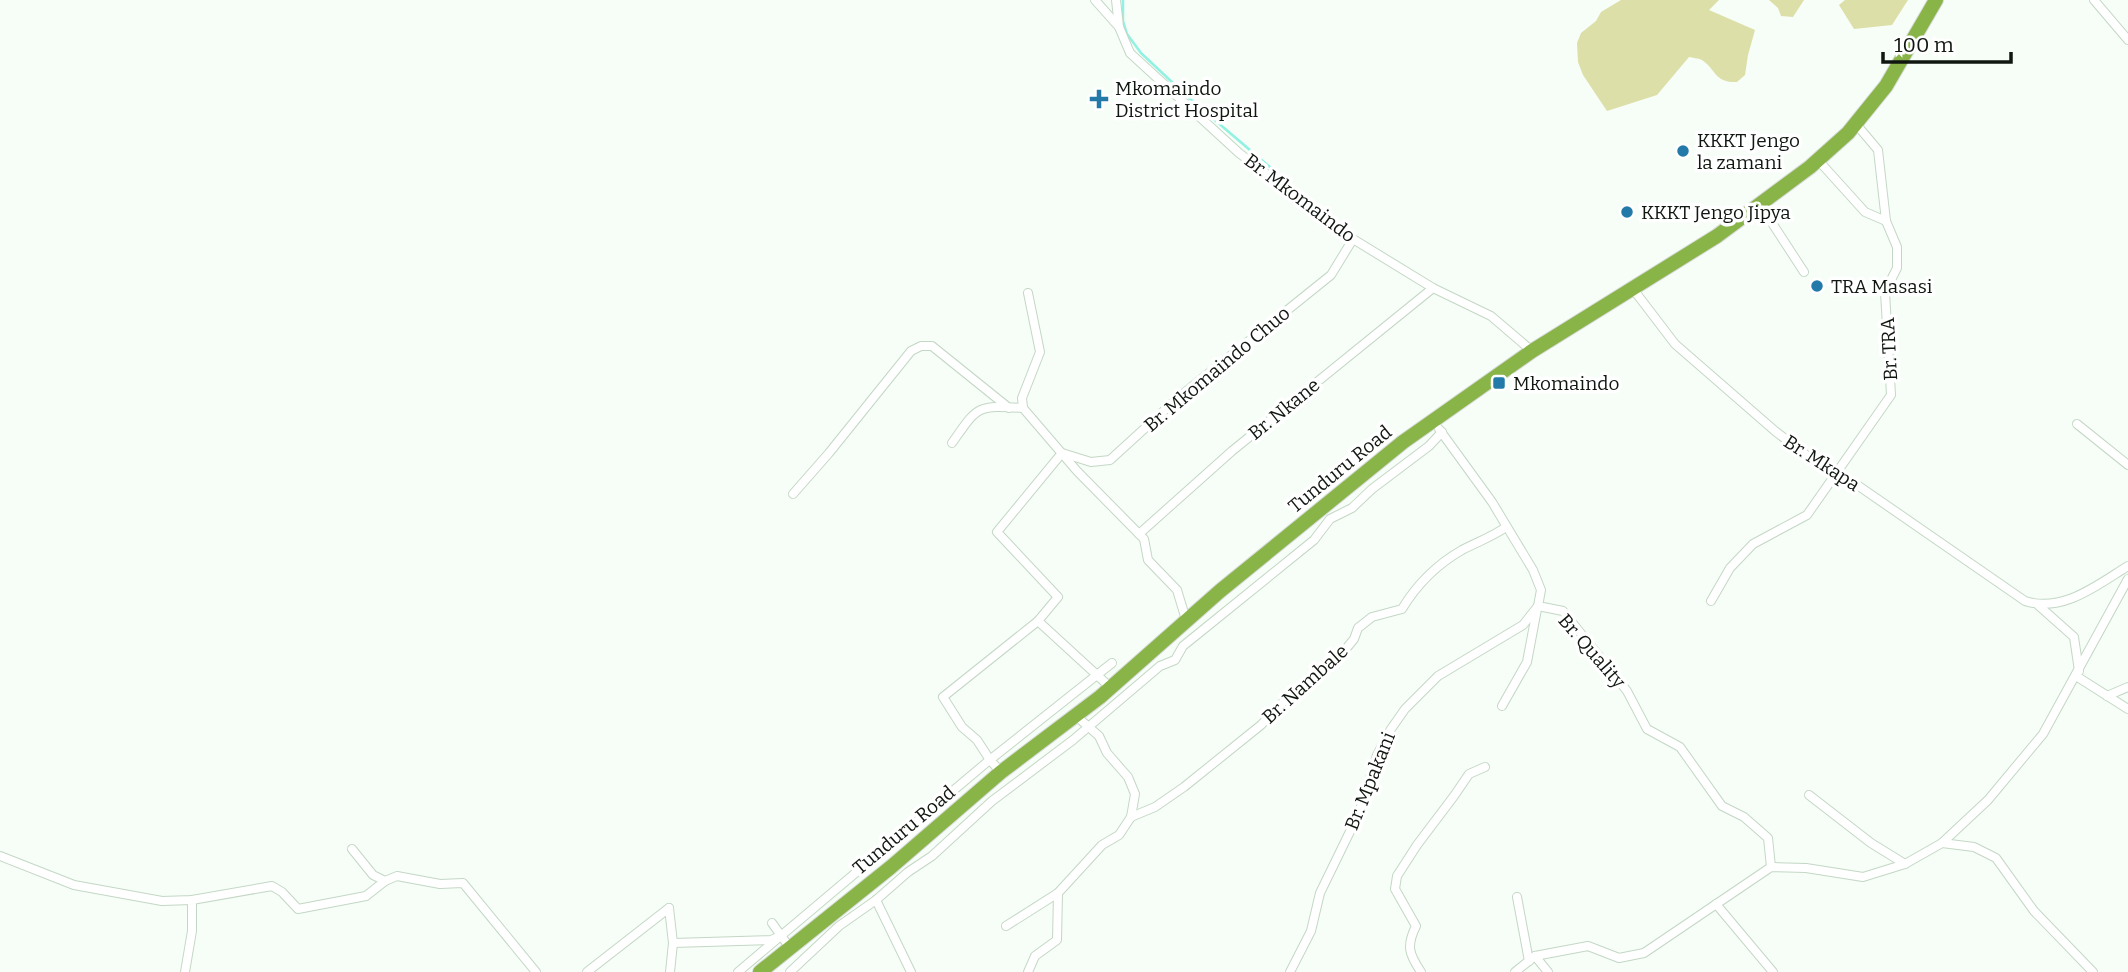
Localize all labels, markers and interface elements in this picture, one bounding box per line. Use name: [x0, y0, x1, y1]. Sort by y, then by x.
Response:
scale bar: [1883, 21, 2011, 65]
text: 100 m: [1894, 32, 1954, 58]
place label: Mkomaindo District Hospital: [1115, 77, 1258, 122]
marker: Mkomaindo District Hospital: [1089, 89, 1109, 109]
place label: KKKT Jengo la zamani: [1697, 129, 1800, 174]
marker: KKKT Jengo la zamani: [1675, 143, 1691, 159]
street label: Br. Mkomaindo: [1240, 149, 1360, 247]
place label: KKKT Jengo Jipya: [1641, 201, 1791, 224]
marker: KKKT Jengo Jipya: [1619, 204, 1635, 220]
place label: TRA Masasi: [1831, 275, 1933, 298]
marker: TRA Masasi: [1809, 278, 1825, 294]
street label: Br. Mkomaindo Chuo: [1139, 301, 1295, 437]
street label: Br. TRA: [1876, 316, 1902, 381]
place label: Mkomaindo: [1513, 372, 1619, 395]
street label: Br. Nkane: [1244, 373, 1324, 445]
marker: Mkomaindo: [1491, 375, 1507, 391]
street label: Tunduru Road: [1284, 420, 1396, 518]
street label: Br. Mkapa: [1780, 430, 1865, 496]
street label: Br. Quality: [1553, 609, 1631, 694]
street label: Br. Nambale: [1257, 640, 1353, 728]
street label: Br. Mpakani: [1340, 728, 1400, 833]
street label: Tunduru Road: [848, 781, 960, 879]

